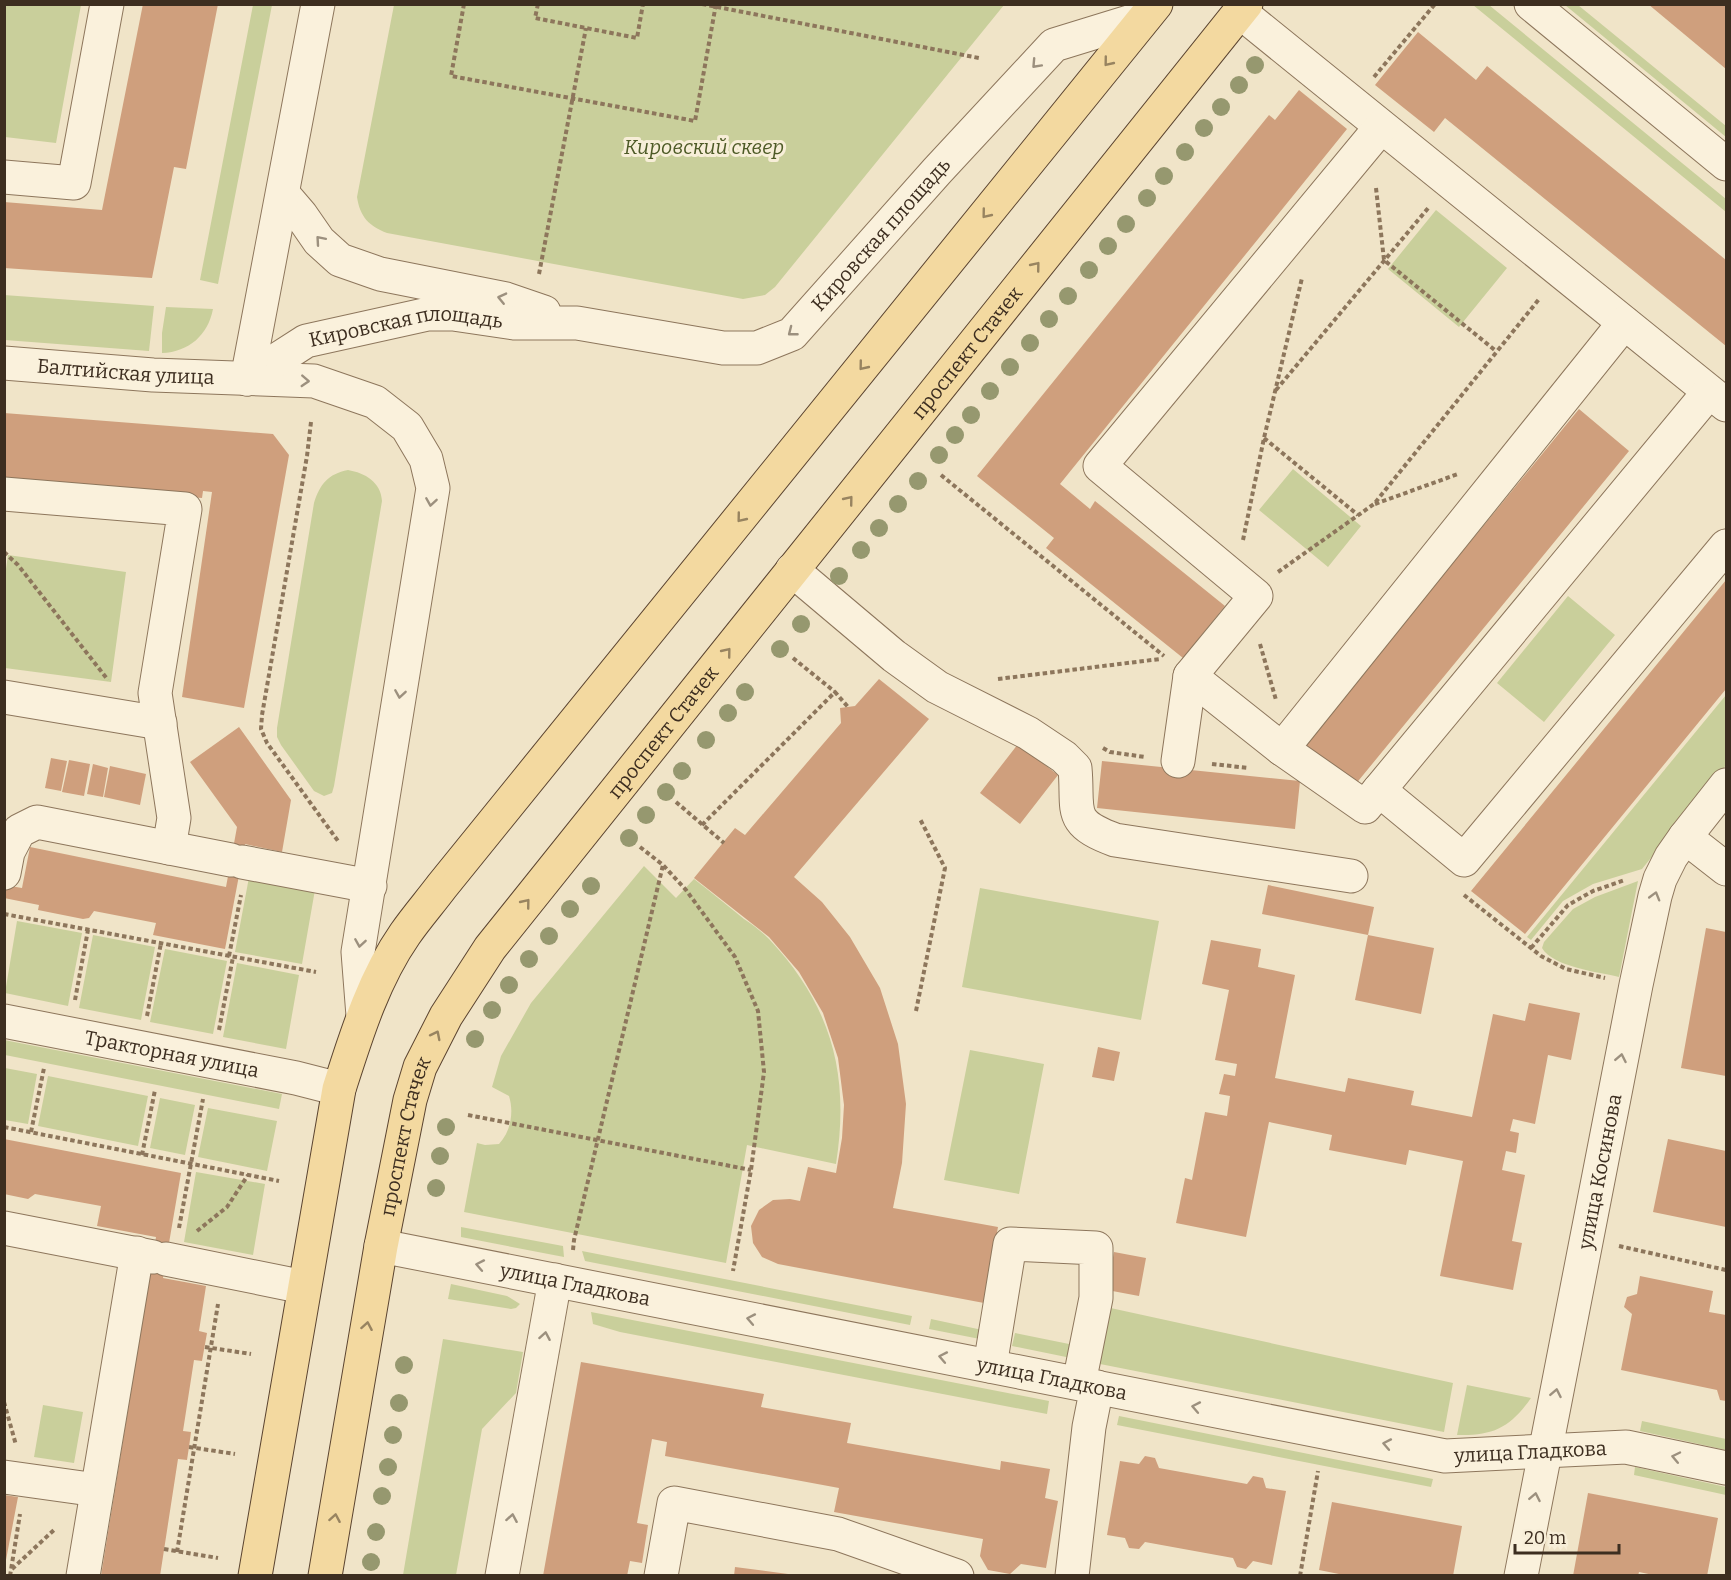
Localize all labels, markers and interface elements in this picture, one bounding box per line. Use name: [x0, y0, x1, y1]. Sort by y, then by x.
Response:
one-way arrow: [1105, 56, 1116, 67]
one-way arrow: [1032, 58, 1043, 68]
park label: Кировский сквер: [624, 135, 784, 159]
street label: Кировская площадь: [806, 153, 955, 316]
one-way arrow: [982, 207, 993, 218]
one-way arrow: [316, 236, 327, 247]
one-way arrow: [1029, 262, 1040, 273]
street label: проспект Стачек: [906, 281, 1027, 424]
one-way arrow: [497, 293, 507, 306]
street label: Кировская площадь: [307, 302, 505, 352]
one-way arrow: [787, 325, 798, 336]
street label: Балтийская улица: [36, 354, 215, 389]
one-way arrow: [860, 359, 871, 370]
one-way arrow: [301, 375, 310, 388]
one-way arrow: [841, 496, 852, 507]
one-way arrow: [425, 497, 437, 506]
one-way arrow: [737, 511, 748, 522]
one-way arrow: [719, 648, 730, 659]
street label: проспект Стачек: [603, 661, 724, 803]
one-way arrow: [395, 690, 407, 699]
one-way arrow: [1648, 891, 1661, 901]
one-way arrow: [519, 899, 530, 910]
one-way arrow: [354, 938, 367, 948]
street label: Тракторная улица: [83, 1025, 261, 1083]
one-way arrow: [429, 1031, 440, 1041]
street label: проспект Стачек: [375, 1052, 436, 1218]
one-way arrow: [1614, 1053, 1627, 1063]
street label: улица Косинова: [1573, 1092, 1627, 1252]
street label: улица Гладкова: [497, 1258, 652, 1311]
one-way arrow: [475, 1259, 485, 1272]
one-way arrow: [747, 1313, 757, 1326]
one-way arrow: [361, 1321, 373, 1330]
one-way arrow: [538, 1331, 550, 1341]
one-way arrow: [938, 1351, 948, 1364]
street label: улица Гладкова: [974, 1352, 1129, 1405]
one-way arrow: [1549, 1389, 1562, 1399]
one-way arrow: [1191, 1401, 1201, 1414]
street label: улица Гладкова: [1453, 1436, 1607, 1468]
one-way arrow: [1382, 1439, 1392, 1452]
one-way arrow: [1672, 1452, 1682, 1465]
one-way arrow: [1528, 1493, 1541, 1503]
one-way arrow: [328, 1513, 340, 1522]
one-way arrow: [505, 1513, 518, 1523]
scale bar: [1515, 1517, 1618, 1555]
text: 20 m: [1524, 1527, 1566, 1549]

